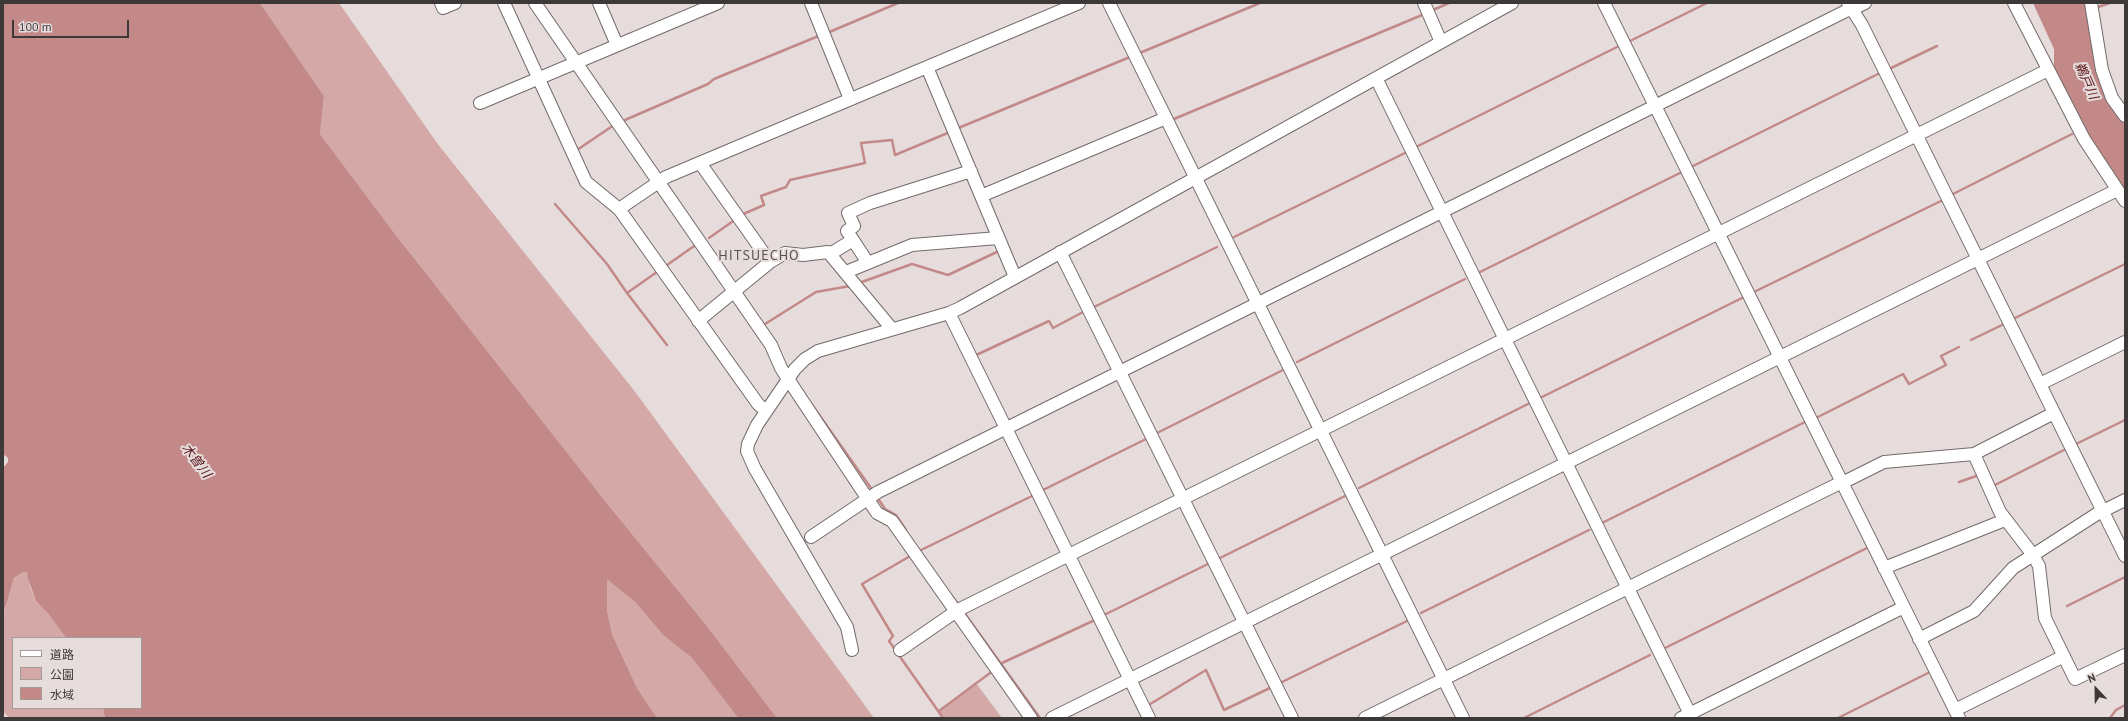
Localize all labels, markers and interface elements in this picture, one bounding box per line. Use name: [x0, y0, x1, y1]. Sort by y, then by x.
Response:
scale bar: [14, 12, 131, 38]
text: 100 m: [19, 19, 52, 34]
water label: 鵜戸川: [2071, 60, 2101, 102]
district label: HITSUECHO: [718, 248, 800, 264]
water label: 木曽川: [178, 441, 214, 481]
legend: [12, 637, 142, 709]
text: 道路: [50, 647, 74, 662]
text: 公園: [50, 667, 74, 682]
north arrow: [2076, 669, 2116, 709]
text: N: [2086, 670, 2097, 686]
text: 水域: [50, 687, 74, 702]

